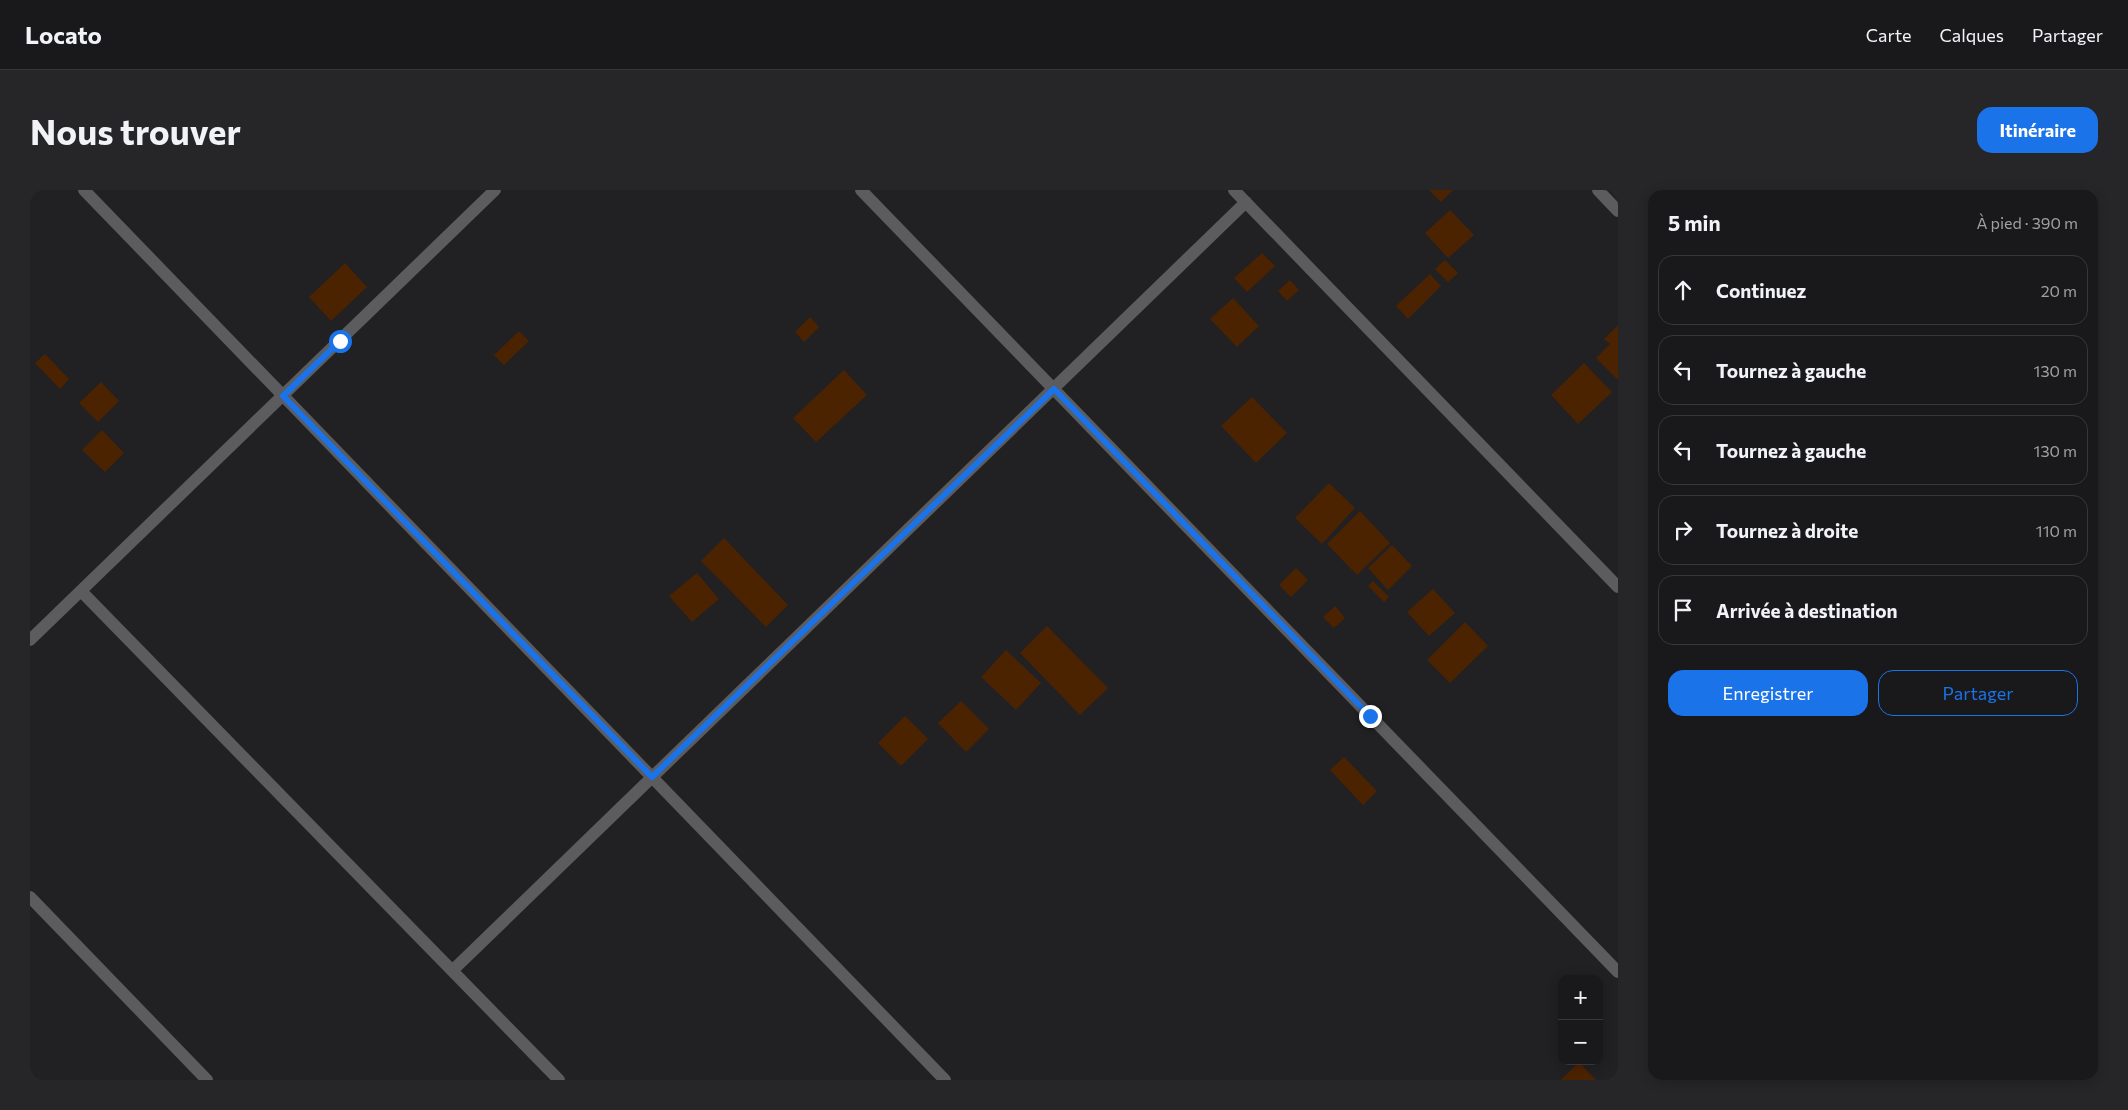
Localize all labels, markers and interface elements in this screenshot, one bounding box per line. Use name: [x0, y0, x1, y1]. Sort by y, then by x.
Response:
text: Locato: [25, 20, 102, 49]
text: Carte: [1866, 24, 1911, 46]
text: Calques: [1939, 24, 2004, 46]
text: Partager: [2032, 24, 2103, 46]
button: Itinéraire: [1977, 107, 2098, 153]
text: Nous trouver: [30, 109, 241, 152]
text: 5 min: [1668, 210, 1721, 235]
text: À pied · 390 m: [1976, 213, 2078, 232]
icon: ahead: [1669, 276, 1697, 304]
text: Continuez: [1716, 279, 1806, 302]
text: 20 m: [2041, 281, 2077, 300]
route start: [329, 330, 352, 353]
icon: left: [1669, 356, 1697, 384]
text: Tournez à gauche: [1716, 359, 1866, 382]
text: 130 m: [2034, 361, 2077, 380]
icon: left: [1669, 436, 1697, 464]
text: Tournez à gauche: [1716, 439, 1866, 462]
text: 130 m: [2034, 441, 2077, 460]
icon: right: [1669, 516, 1697, 544]
text: Tournez à droite: [1716, 519, 1858, 542]
text: 110 m: [2036, 521, 2077, 540]
icon: arrive: [1669, 596, 1697, 624]
text: Arrivée à destination: [1716, 599, 1898, 622]
button: Enregistrer: [1668, 670, 1868, 716]
button: Partager: [1878, 670, 2078, 716]
route end: [1359, 705, 1382, 728]
map controls: [1558, 975, 1603, 1065]
button: +: [1558, 975, 1603, 1020]
button: −: [1558, 1020, 1603, 1065]

